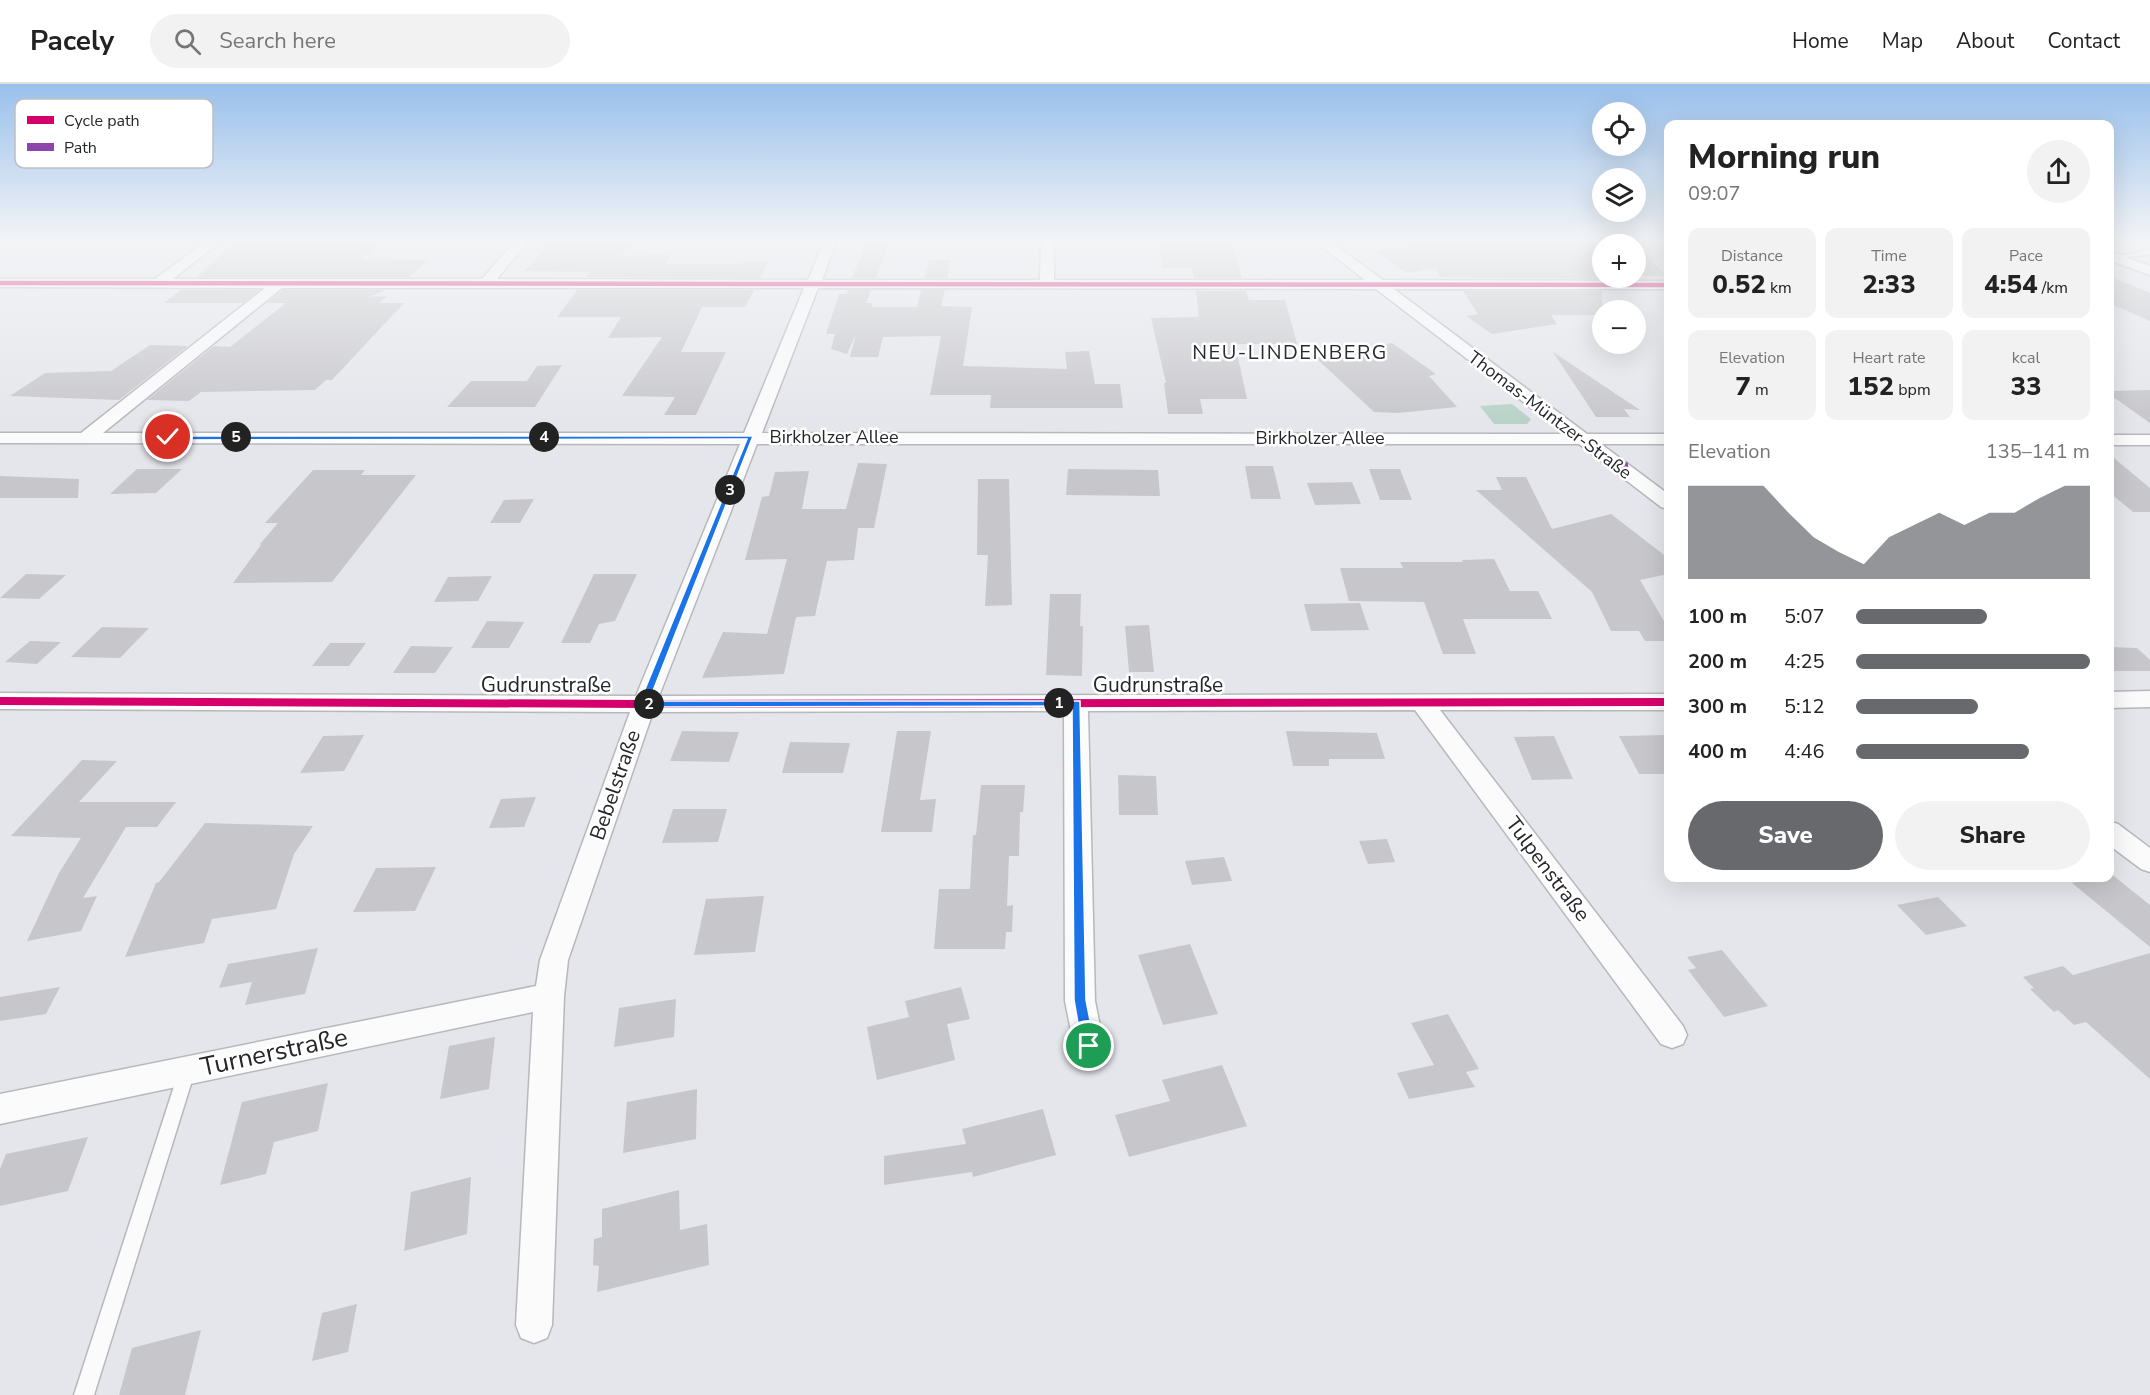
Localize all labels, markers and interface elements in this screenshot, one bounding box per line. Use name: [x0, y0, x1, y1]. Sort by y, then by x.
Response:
search box: [150, 14, 570, 68]
text: Pacely: [30, 22, 114, 60]
icon: search: [171, 25, 204, 58]
text: Search here: [219, 26, 336, 56]
text: Home: [1792, 27, 1849, 55]
text: Map: [1882, 27, 1923, 55]
text: About: [1956, 27, 2014, 55]
text: Contact: [2047, 27, 2120, 55]
legend: [15, 99, 213, 168]
map controls: [1592, 102, 1646, 354]
button: locate: [1592, 102, 1646, 156]
text: Cycle path: [64, 110, 140, 132]
text: Morning run: [1688, 135, 1880, 180]
text: Path: [64, 137, 97, 159]
button: share: [2027, 140, 2090, 203]
button: layers: [1592, 168, 1646, 222]
text: 09:07: [1688, 180, 1741, 207]
button: +: [1592, 234, 1646, 288]
text: Distance: [1721, 245, 1783, 267]
text: Time: [1871, 245, 1907, 267]
text: Pace: [2009, 245, 2043, 267]
text: 0.52: [1712, 267, 1766, 302]
text: 2:33: [1862, 267, 1916, 302]
text: 4:54: [1984, 267, 2038, 302]
text: km: [1766, 277, 1792, 299]
text: /km: [2038, 277, 2068, 299]
button: −: [1592, 300, 1646, 354]
district label: NEU-LINDENBERG: [1192, 339, 1388, 366]
street label: Thomas-Müntzer-Straße: [1463, 345, 1637, 485]
text: Elevation: [1719, 347, 1785, 369]
text: Heart rate: [1852, 347, 1926, 369]
text: kcal: [2012, 347, 2040, 369]
text: 7: [1735, 369, 1751, 404]
text: 152: [1847, 369, 1894, 404]
text: 33: [2010, 369, 2042, 404]
text: m: [1751, 379, 1769, 401]
text: bpm: [1894, 379, 1931, 401]
pin: [142, 411, 193, 462]
icon: check: [151, 420, 184, 453]
pin: 5: [221, 422, 251, 452]
pin: 4: [529, 422, 559, 452]
street label: Birkholzer Allee: [770, 425, 899, 449]
text: 5: [231, 426, 241, 448]
text: 4: [539, 426, 549, 448]
street label: Birkholzer Allee: [1256, 426, 1385, 450]
text: Elevation: [1688, 438, 1771, 465]
text: 135–141 m: [1986, 438, 2090, 465]
pin: 3: [715, 475, 745, 505]
text: 3: [725, 479, 735, 501]
text: 100 m: [1688, 603, 1747, 630]
text: 5:07: [1784, 603, 1825, 630]
text: 200 m: [1688, 648, 1747, 675]
text: 4:25: [1784, 648, 1825, 675]
street label: Gudrunstraße: [481, 671, 611, 699]
street label: Gudrunstraße: [1093, 671, 1223, 699]
pin: 1: [1044, 688, 1074, 718]
pin: 2: [634, 689, 664, 719]
text: 1: [1054, 692, 1064, 714]
text: 2: [644, 693, 654, 715]
text: 300 m: [1688, 693, 1747, 720]
text: 5:12: [1784, 693, 1825, 720]
street label: Bebelstraße: [583, 726, 647, 844]
text: 400 m: [1688, 738, 1747, 765]
text: 4:46: [1784, 738, 1825, 765]
button: Save: [1688, 801, 1883, 870]
button: Share: [1895, 801, 2090, 870]
street label: Tulpenstraße: [1499, 811, 1597, 927]
street label: Turnerstraße: [197, 1019, 351, 1085]
pin: [1063, 1020, 1114, 1071]
icon: arrive: [1072, 1029, 1105, 1062]

